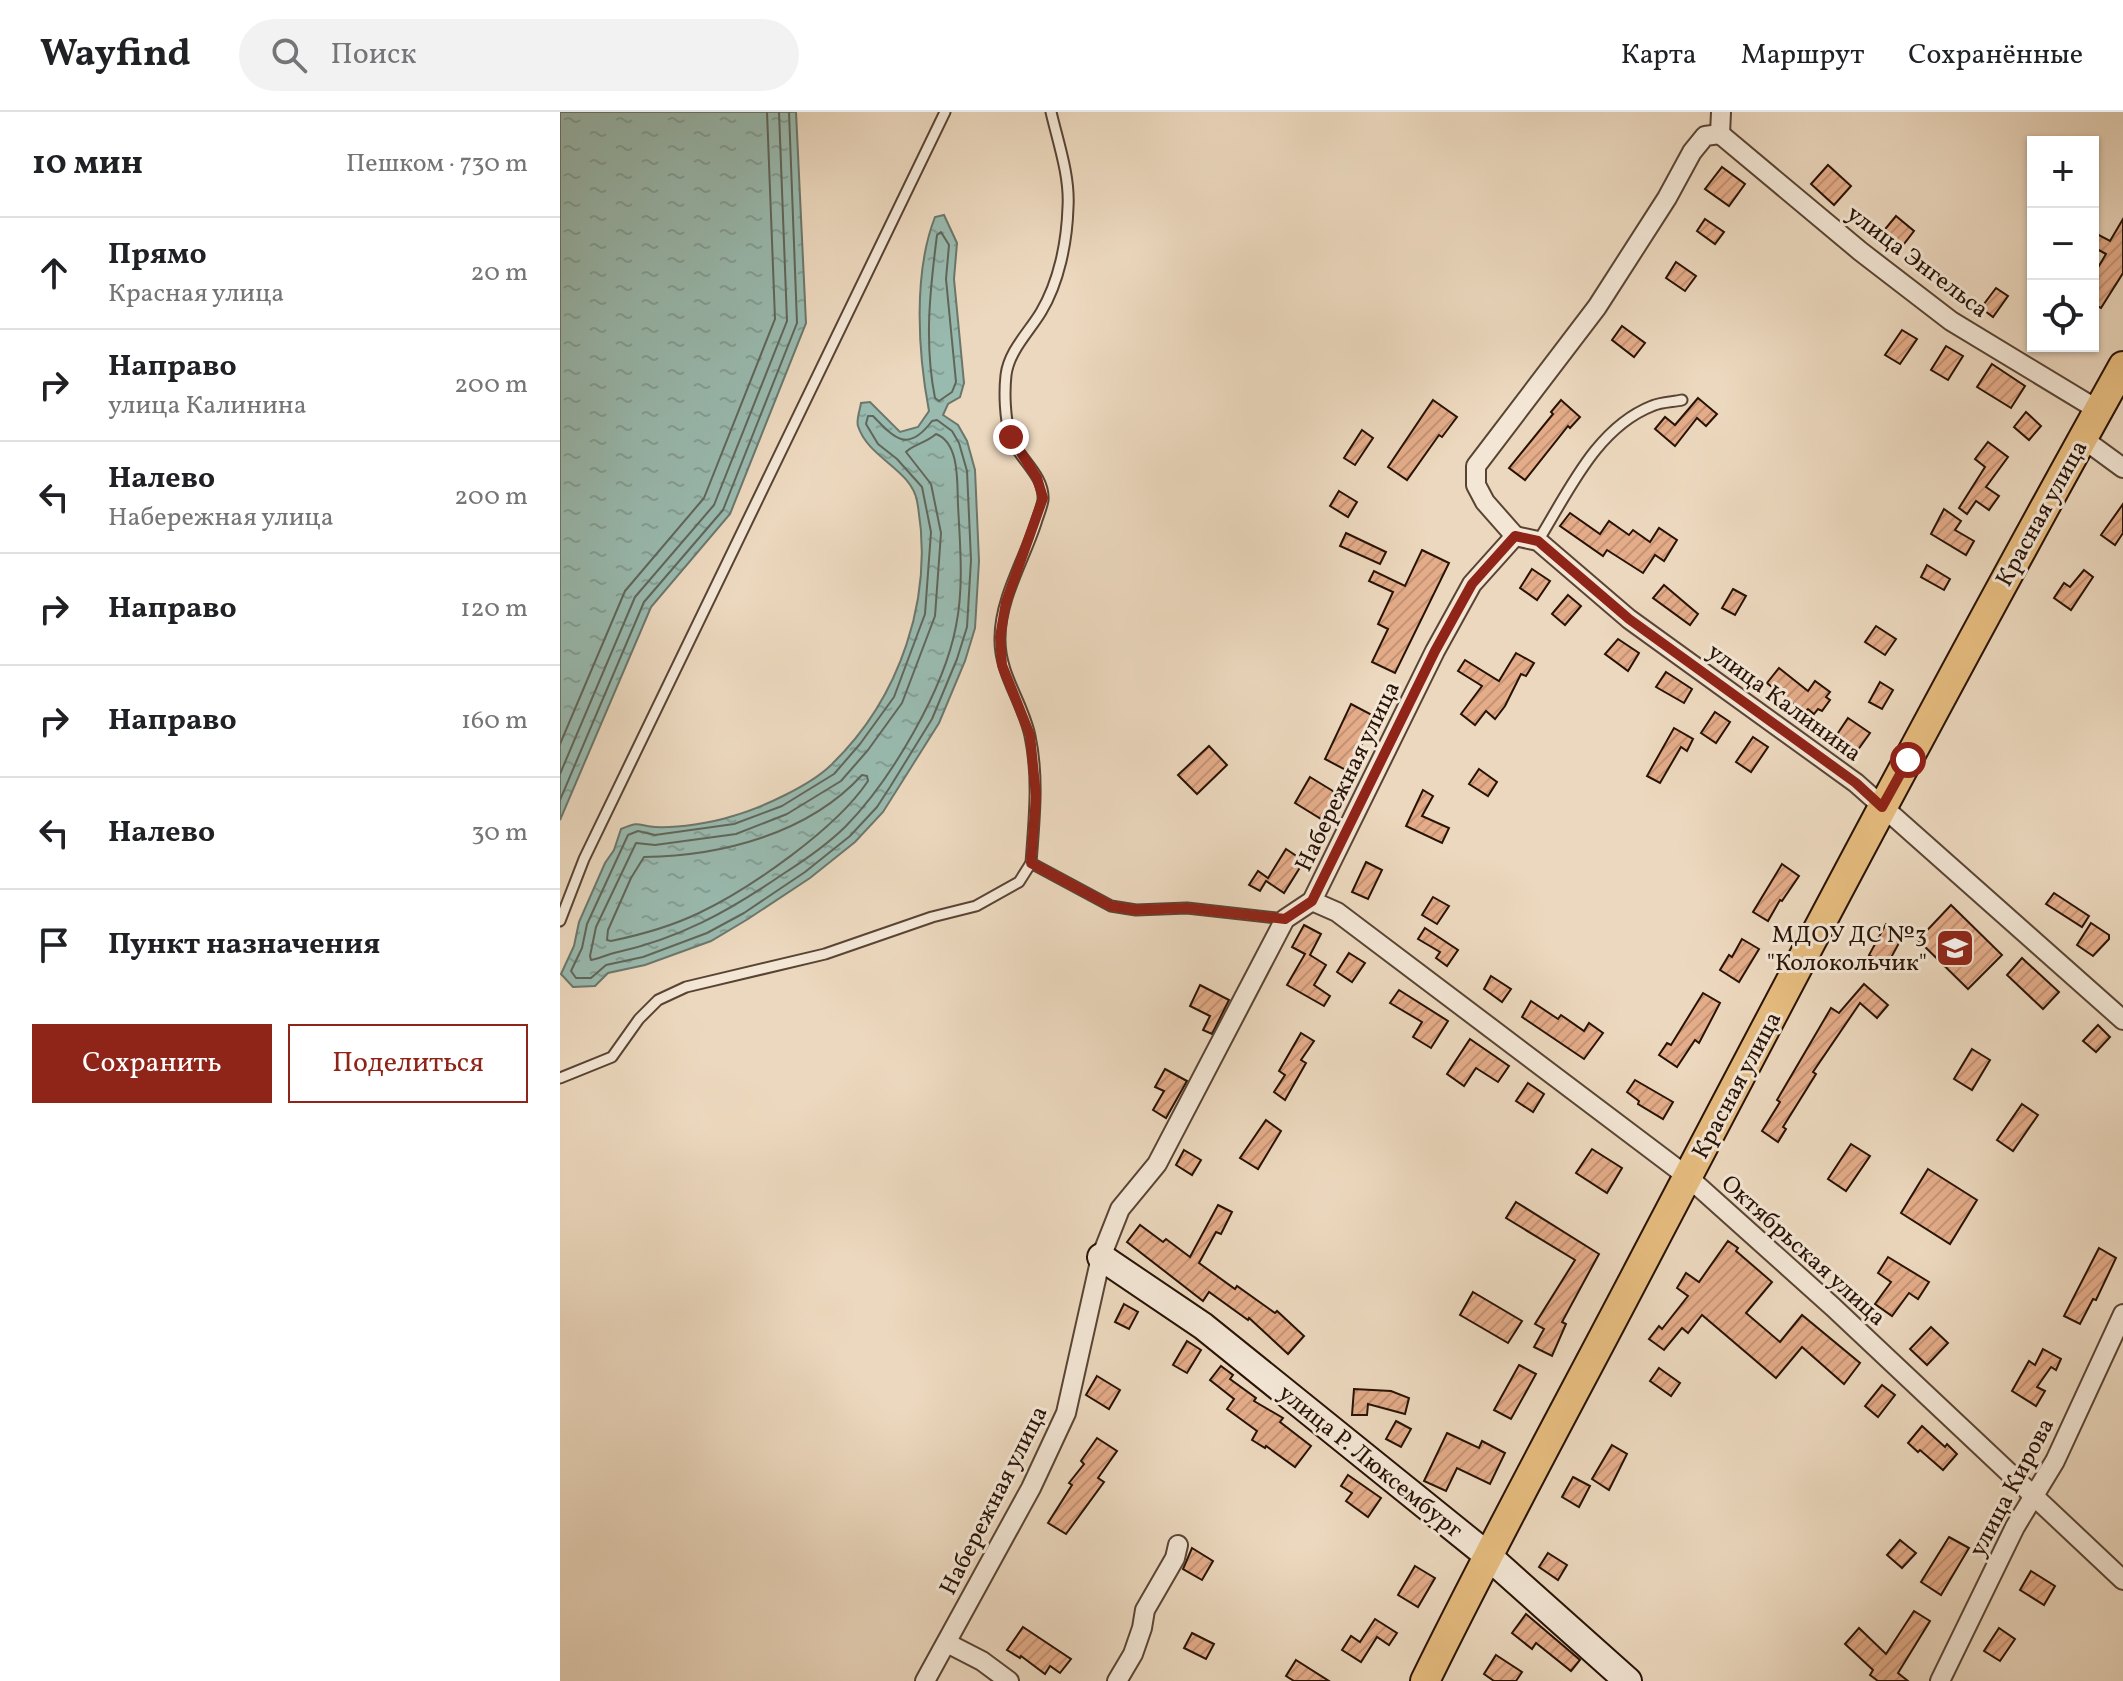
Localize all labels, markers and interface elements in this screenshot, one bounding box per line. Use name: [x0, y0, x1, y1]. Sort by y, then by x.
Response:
search box: [239, 19, 799, 91]
text: Wayfind: [40, 29, 191, 82]
icon: search: [267, 33, 311, 77]
text: Поиск: [331, 34, 416, 76]
text: Карта: [1621, 36, 1697, 75]
text: Маршрут: [1741, 36, 1864, 75]
text: Сохранённые: [1908, 36, 2083, 75]
map controls: [2027, 136, 2099, 352]
button: +: [2027, 136, 2099, 208]
text: 10 мин: [32, 141, 143, 188]
text: Пешком · 730 m: [346, 146, 528, 182]
street label: улица Энгельса: [1839, 198, 1995, 327]
button: −: [2027, 208, 2099, 280]
text: Прямо: [108, 234, 207, 276]
icon: ahead: [32, 251, 76, 295]
text: 20 m: [470, 255, 528, 291]
text: Красная улица: [108, 276, 284, 312]
button: locate: [2027, 280, 2099, 352]
text: Направо: [108, 346, 237, 388]
icon: right: [32, 363, 76, 407]
text: 200 m: [454, 367, 528, 403]
text: улица Калинина: [108, 388, 307, 424]
route end: [993, 419, 1029, 455]
street label: Красная улица: [1988, 435, 2097, 593]
text: Налево: [108, 458, 215, 500]
icon: left: [32, 475, 76, 519]
text: 200 m: [454, 479, 528, 515]
text: Набережная улица: [108, 500, 334, 536]
icon: right: [32, 587, 76, 631]
text: Направо: [108, 588, 237, 630]
text: 120 m: [460, 591, 528, 627]
street label: улица Калинина: [1700, 636, 1868, 771]
street label: Набережная улица: [1288, 676, 1410, 878]
icon: right: [32, 699, 76, 743]
text: Направо: [108, 700, 237, 742]
text: 160 m: [461, 703, 528, 739]
route start: [1890, 742, 1926, 778]
icon: left: [32, 811, 76, 855]
text: Налево: [108, 812, 215, 854]
text: 30 m: [471, 815, 528, 851]
place label: МДОУ ДС №3 "Колокольчик": [1767, 919, 1927, 981]
icon: arrive: [32, 923, 76, 967]
text: Пункт назначения: [108, 924, 380, 966]
school or university icon: МДОУ ДС №3 "Колокольчик": [1934, 927, 1976, 969]
street label: Красная улица: [1685, 1006, 1791, 1166]
button: Сохранить: [32, 1024, 272, 1103]
button: Поделиться: [288, 1024, 528, 1103]
street label: Октябрьская улица: [1713, 1168, 1893, 1335]
street label: улица Р. Люксембург: [1270, 1377, 1470, 1548]
street label: Набережная улица: [932, 1400, 1057, 1601]
street label: улица Кирова: [1962, 1412, 2064, 1564]

